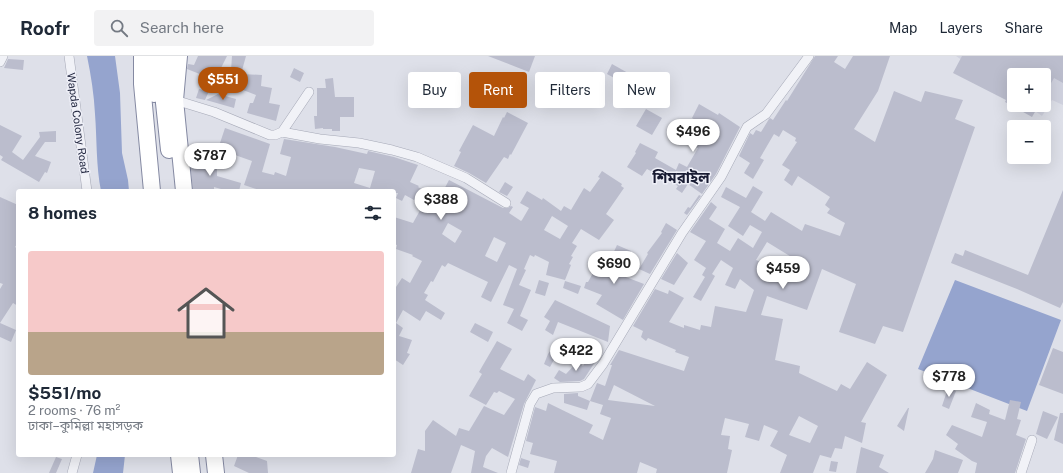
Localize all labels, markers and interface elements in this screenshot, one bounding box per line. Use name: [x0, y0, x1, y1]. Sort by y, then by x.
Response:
search box: [94, 10, 374, 46]
text: Roofr: [20, 17, 70, 39]
icon: search: [108, 17, 130, 39]
text: Search here: [140, 19, 224, 36]
text: Map: [889, 20, 917, 36]
text: Layers: [939, 20, 983, 36]
text: Share: [1005, 20, 1043, 36]
pin: $551: [199, 67, 247, 101]
map controls: [1007, 68, 1051, 164]
button: +: [1007, 68, 1051, 112]
street label: Wapda Colony Road: [65, 72, 91, 174]
text: $551: [207, 72, 239, 87]
chip: Buy: [408, 72, 461, 108]
chip: Rent: [469, 72, 527, 108]
chip: Filters: [535, 72, 605, 108]
chip: New: [613, 72, 670, 108]
pin: $496: [669, 119, 717, 153]
button: −: [1007, 120, 1051, 164]
text: $496: [676, 124, 710, 139]
pin: $787: [186, 143, 234, 177]
text: $787: [193, 148, 227, 163]
district label: শিমরাইল: [651, 169, 710, 186]
pin: $388: [417, 187, 465, 221]
text: $388: [424, 192, 458, 207]
icon: filters: [362, 202, 384, 224]
text: 8 homes: [28, 203, 97, 223]
pin: $690: [590, 251, 638, 285]
text: $690: [597, 256, 631, 271]
pin: $459: [759, 256, 807, 290]
text: $459: [766, 261, 800, 276]
icon: home: [170, 277, 242, 349]
pin: $422: [552, 338, 600, 372]
text: $422: [559, 343, 593, 358]
pin: $778: [925, 364, 973, 398]
text: $778: [932, 369, 966, 384]
text: $551/mo: [28, 383, 101, 403]
text: 2 rooms · 76 m²: [28, 403, 120, 418]
text: ঢাকা–কুমিল্লা মহাসড়ক: [28, 418, 143, 433]

